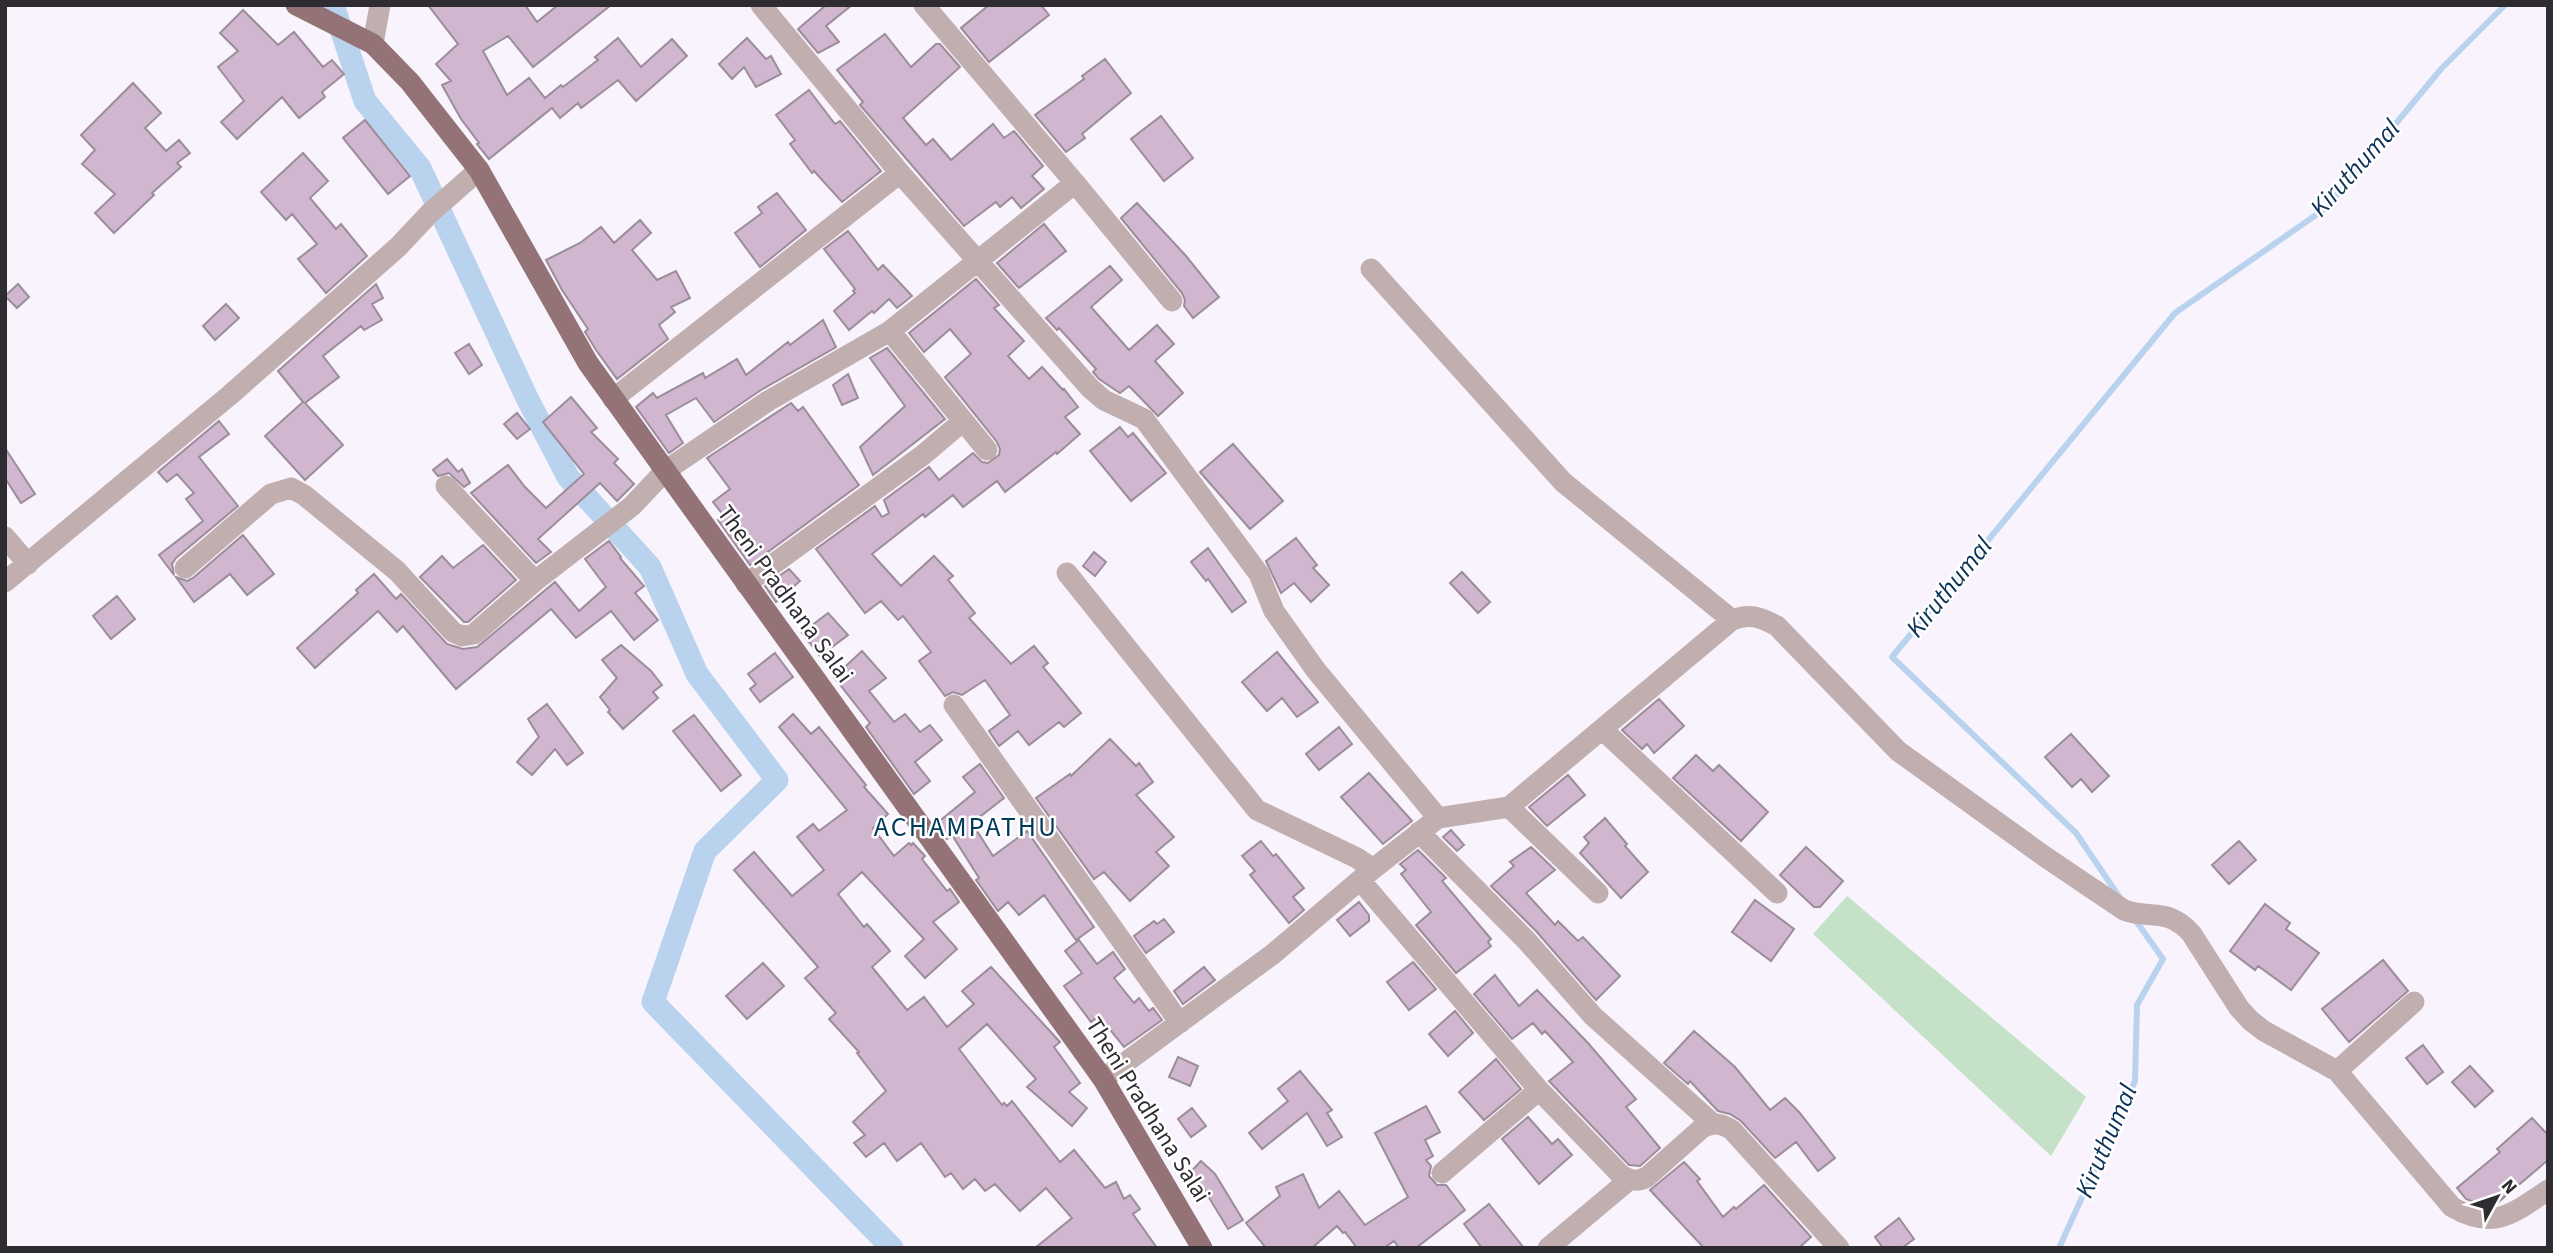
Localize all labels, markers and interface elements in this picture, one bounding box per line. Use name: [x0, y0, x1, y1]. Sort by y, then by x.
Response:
water label: Kiruthumal: [2301, 111, 2409, 225]
street label: Theni Pradhana Salai: [708, 498, 862, 690]
water label: Kiruthumal: [1897, 528, 2001, 645]
district label: ACHAMPATHU: [874, 807, 1058, 847]
street label: Theni Pradhana Salai: [1077, 1011, 1219, 1209]
water label: Kiruthumal: [2066, 1078, 2147, 1203]
north arrow: [2462, 1162, 2532, 1232]
text: N: [2494, 1174, 2523, 1201]

